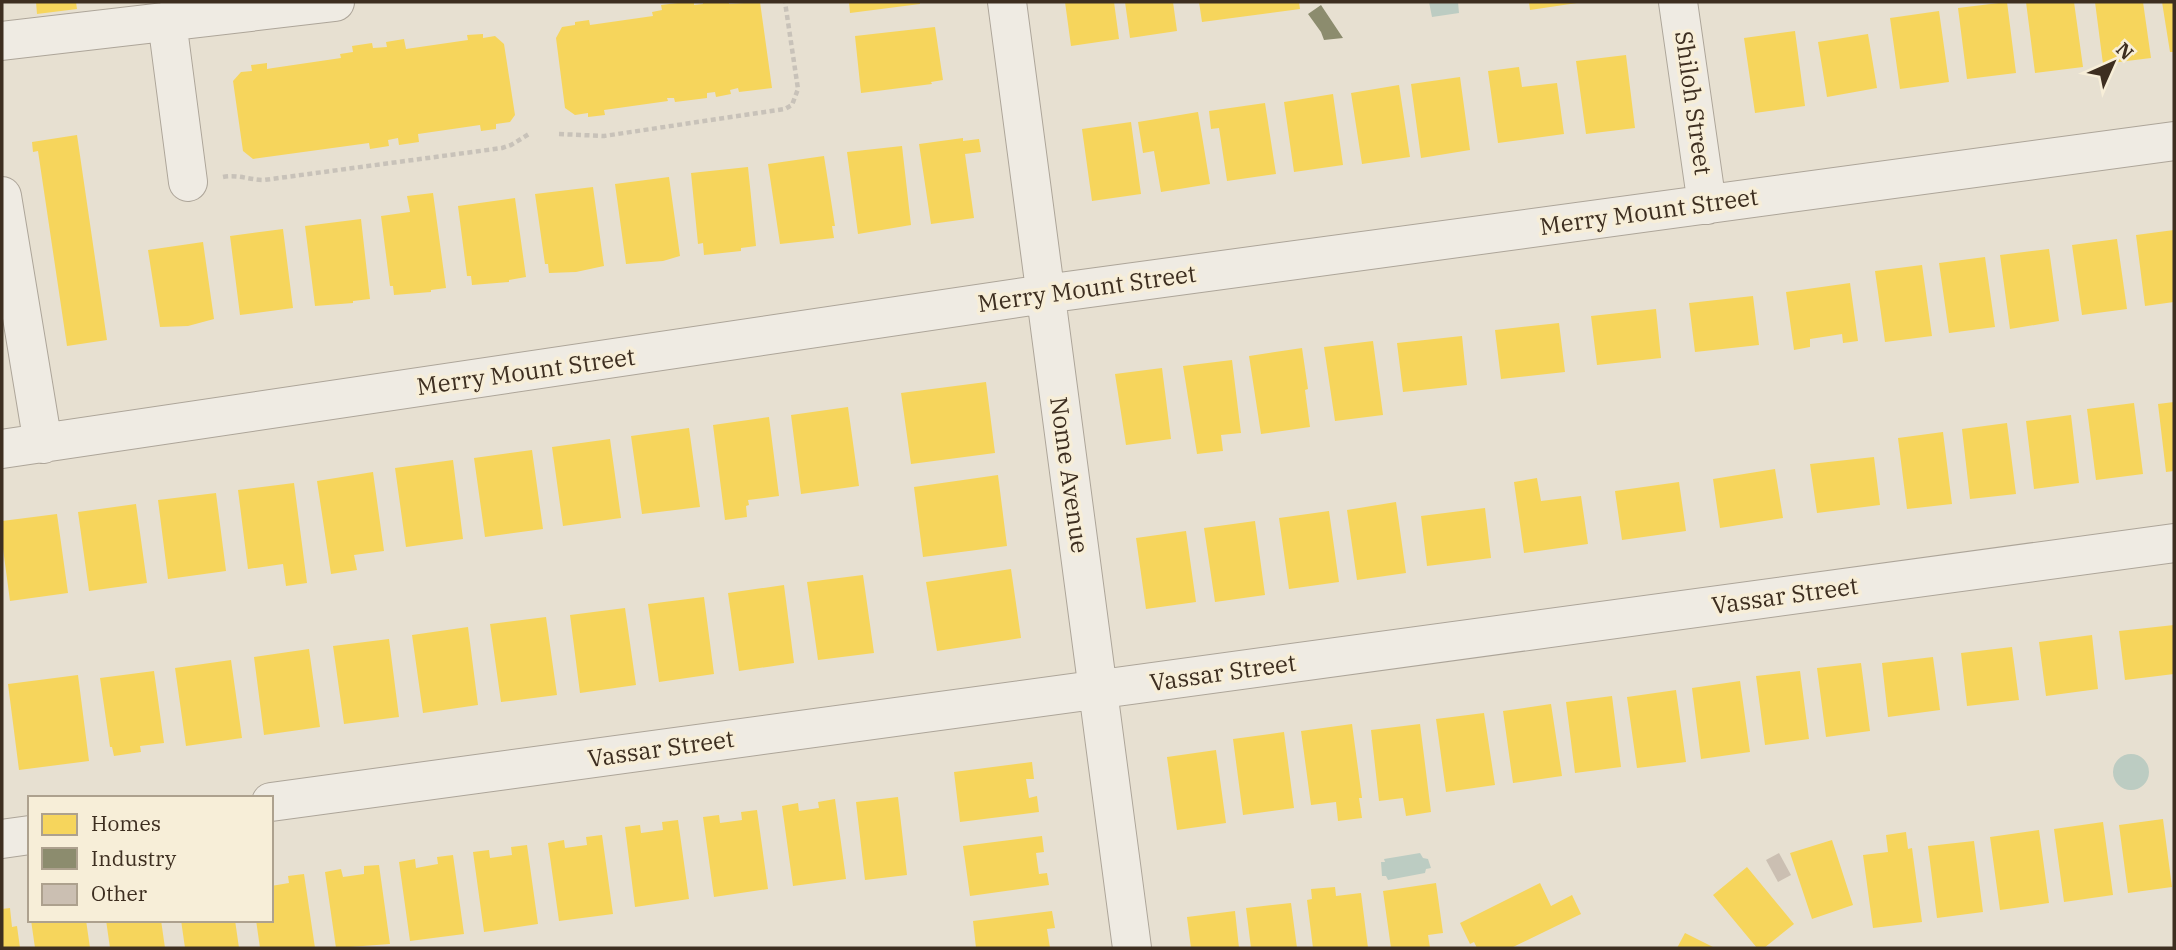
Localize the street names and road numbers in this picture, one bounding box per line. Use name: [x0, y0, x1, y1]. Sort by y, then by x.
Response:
street label: Shiloh Street: [1668, 29, 1720, 177]
street label: Merry Mount Street: [1538, 180, 1760, 242]
street label: Merry Mount Street: [976, 257, 1198, 319]
street label: Merry Mount Street: [415, 340, 637, 402]
street label: Nome Avenue: [1043, 395, 1097, 555]
street label: Vassar Street: [1710, 569, 1860, 621]
street label: Vassar Street: [1148, 646, 1298, 698]
street label: Vassar Street: [586, 722, 736, 774]

